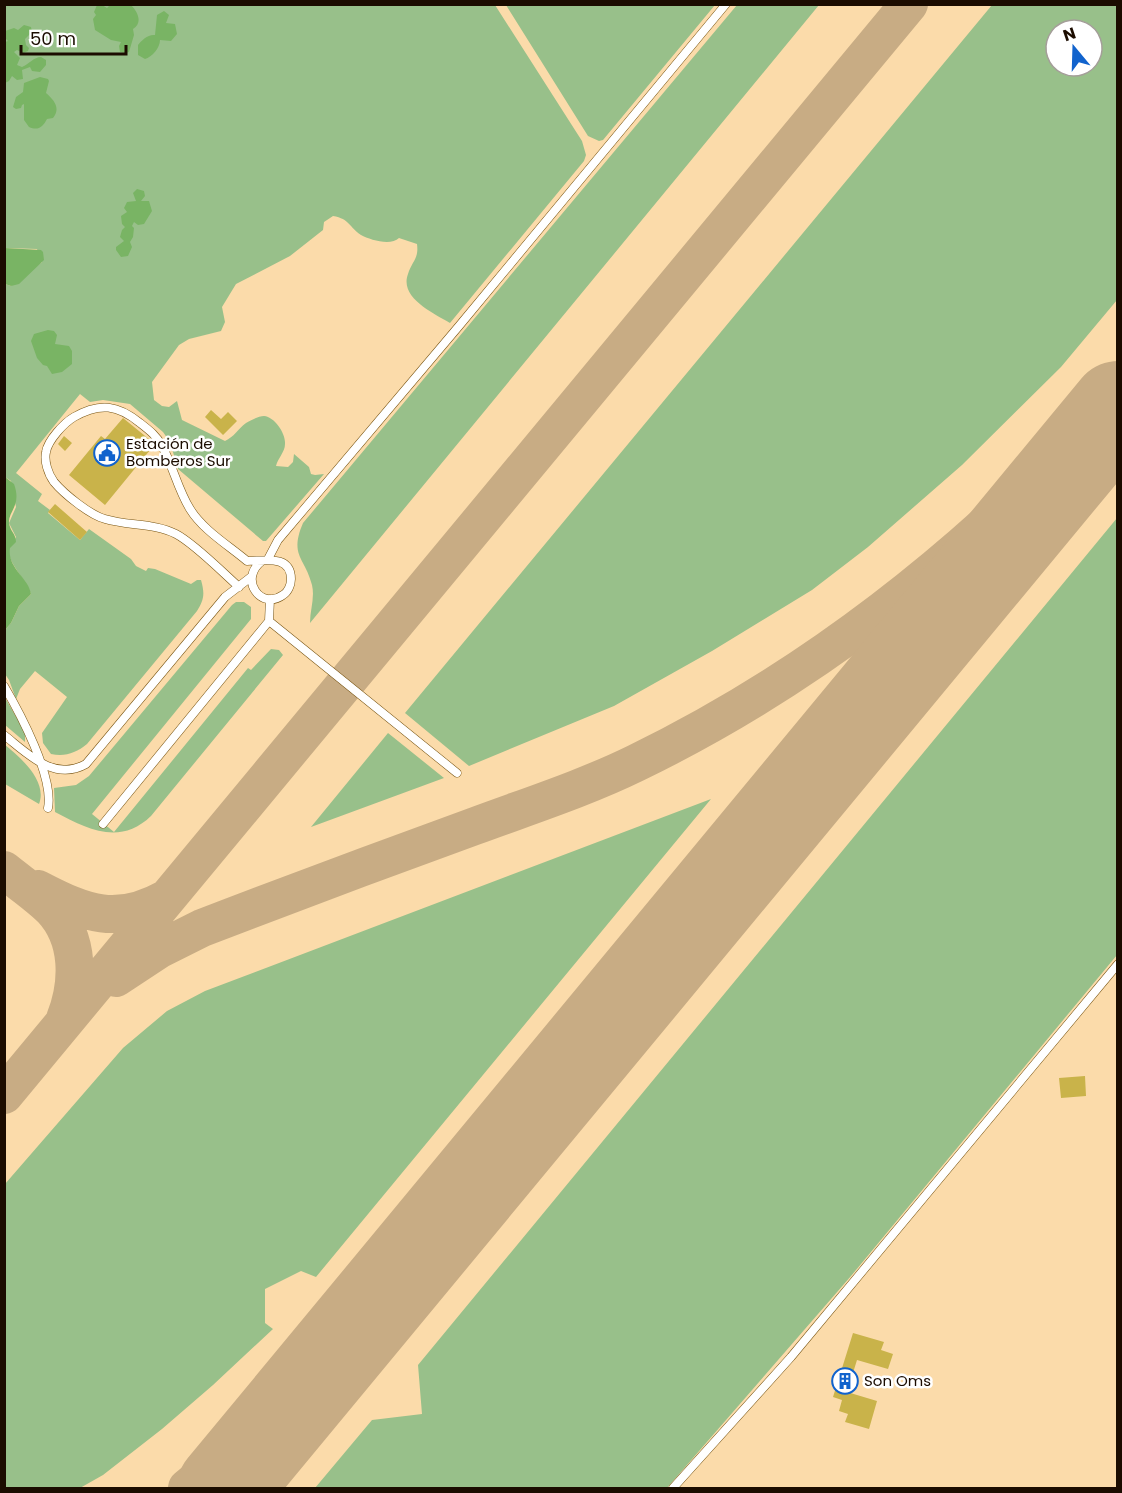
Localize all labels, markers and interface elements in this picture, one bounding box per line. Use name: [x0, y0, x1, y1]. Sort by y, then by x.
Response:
scale bar: [21, 18, 126, 56]
north arrow: [1044, 18, 1104, 78]
text: N: [1060, 21, 1079, 47]
text: 50 m: [30, 26, 76, 51]
place label: Estación de Bomberos Sur: [126, 433, 231, 471]
public building icon: Estación de Bomberos Sur: [92, 438, 122, 468]
building icon: Son Oms: [830, 1366, 860, 1396]
place label: Son Oms: [864, 1370, 931, 1391]

